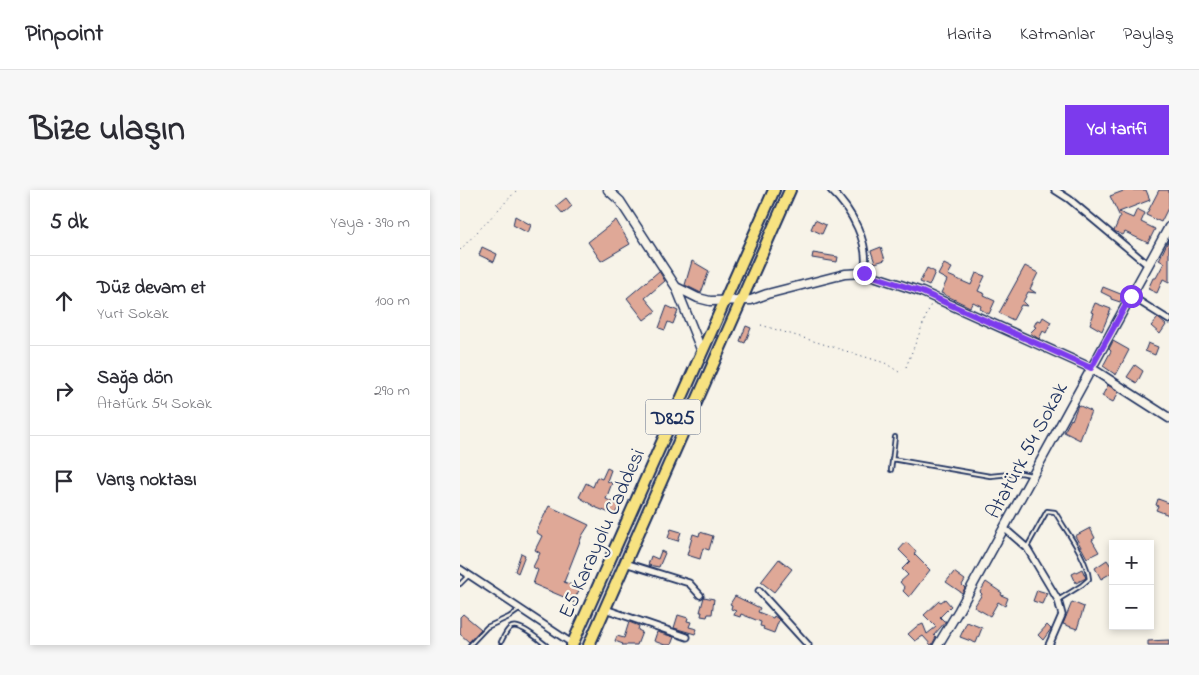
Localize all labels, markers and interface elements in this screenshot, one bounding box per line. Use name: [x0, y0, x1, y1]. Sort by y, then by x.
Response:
text: Pinpoint: [25, 17, 103, 52]
text: Harita: [947, 22, 992, 48]
text: Katmanlar: [1020, 22, 1095, 48]
text: Paylaş: [1123, 22, 1174, 48]
text: Bize ulaşın: [30, 105, 185, 156]
button: Yol tarifi: [1065, 105, 1169, 155]
text: 5 dk: [50, 208, 88, 238]
text: Yaya · 390 m: [330, 211, 410, 235]
route end: [853, 262, 876, 285]
text: Düz devam et: [97, 275, 206, 302]
route start: [1120, 285, 1143, 308]
icon: ahead: [50, 287, 78, 315]
text: 100 m: [375, 289, 410, 313]
text: Yurt Sokak: [97, 302, 169, 326]
text: Sağa dön: [97, 365, 173, 392]
icon: right: [50, 377, 78, 405]
street label: Atatürk 54 Sokak: [979, 377, 1077, 525]
text: 290 m: [374, 379, 410, 403]
text: Atatürk 54 Sokak: [97, 392, 212, 416]
road number: D825: [646, 400, 700, 434]
street label: E5 Karayolu Caddesi: [552, 444, 656, 624]
icon: arrive: [50, 467, 78, 495]
text: Varış noktası: [97, 467, 197, 494]
map controls: [1109, 540, 1154, 630]
button: +: [1109, 540, 1154, 585]
button: −: [1109, 585, 1154, 630]

